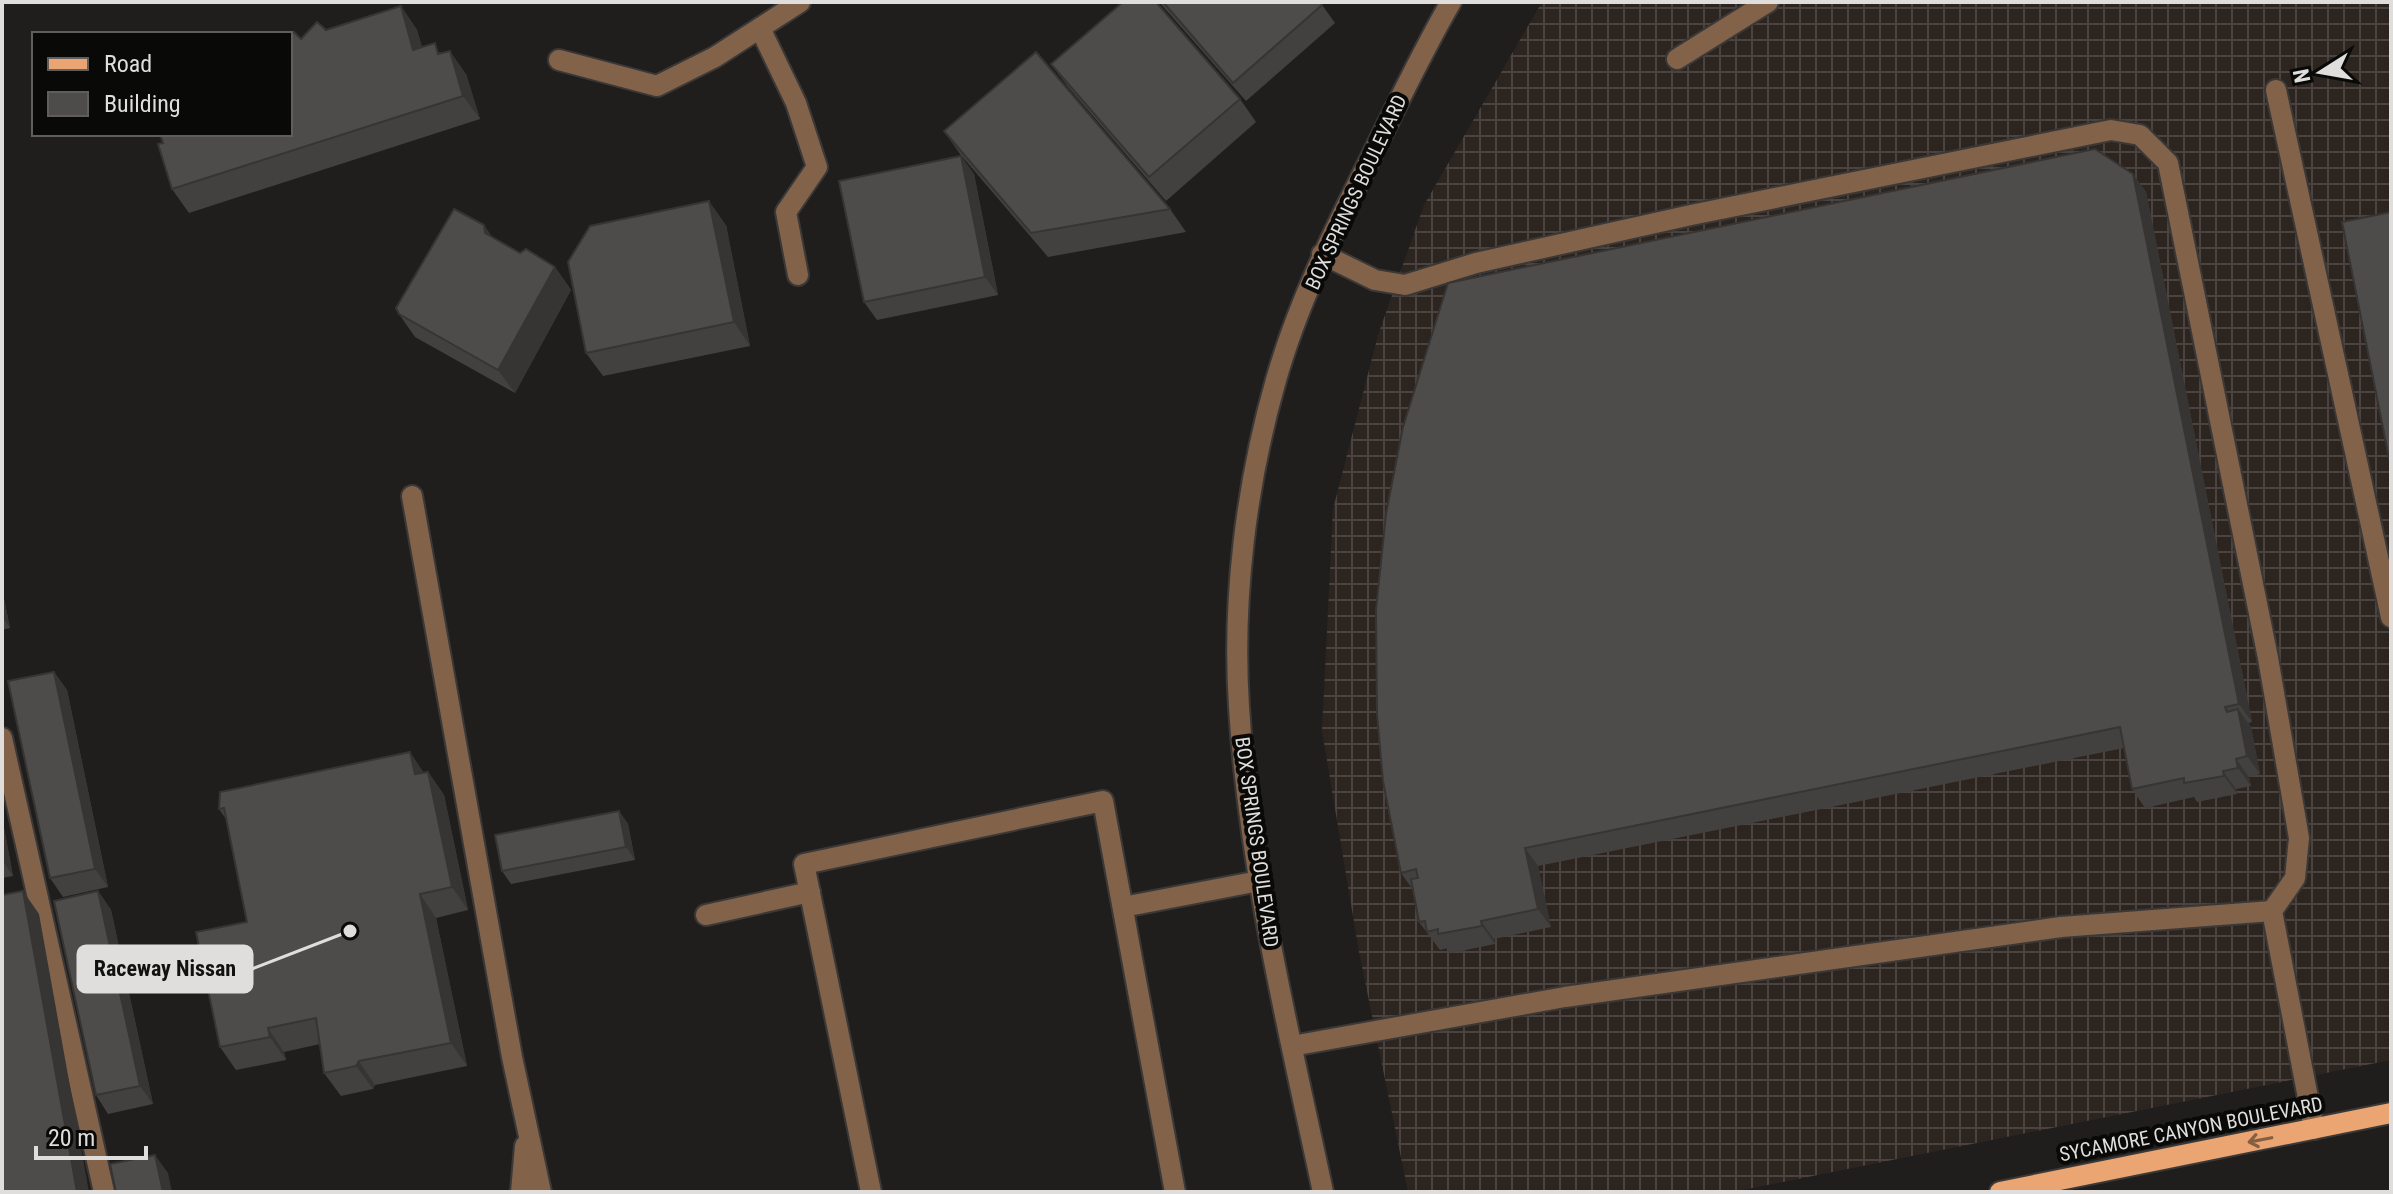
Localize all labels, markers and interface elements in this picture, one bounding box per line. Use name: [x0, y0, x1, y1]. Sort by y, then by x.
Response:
legend: [32, 32, 292, 136]
north arrow: [2281, 32, 2361, 112]
text: Road: [104, 50, 152, 78]
text: N: [2288, 67, 2315, 85]
text: Building: [104, 90, 181, 118]
street label: BOX SPRINGS BOULEVARD: [1300, 91, 1412, 293]
street label: BOX SPRINGS BOULEVARD: [1230, 735, 1284, 949]
callout: Raceway Nissan: [78, 946, 252, 992]
text: Raceway Nissan: [94, 956, 236, 981]
street label: SYCAMORE CANYON BOULEVARD: [2057, 1092, 2325, 1166]
scale bar: [36, 1110, 146, 1160]
text: 20 m: [48, 1124, 95, 1152]
one-way arrow: [2247, 1133, 2273, 1148]

